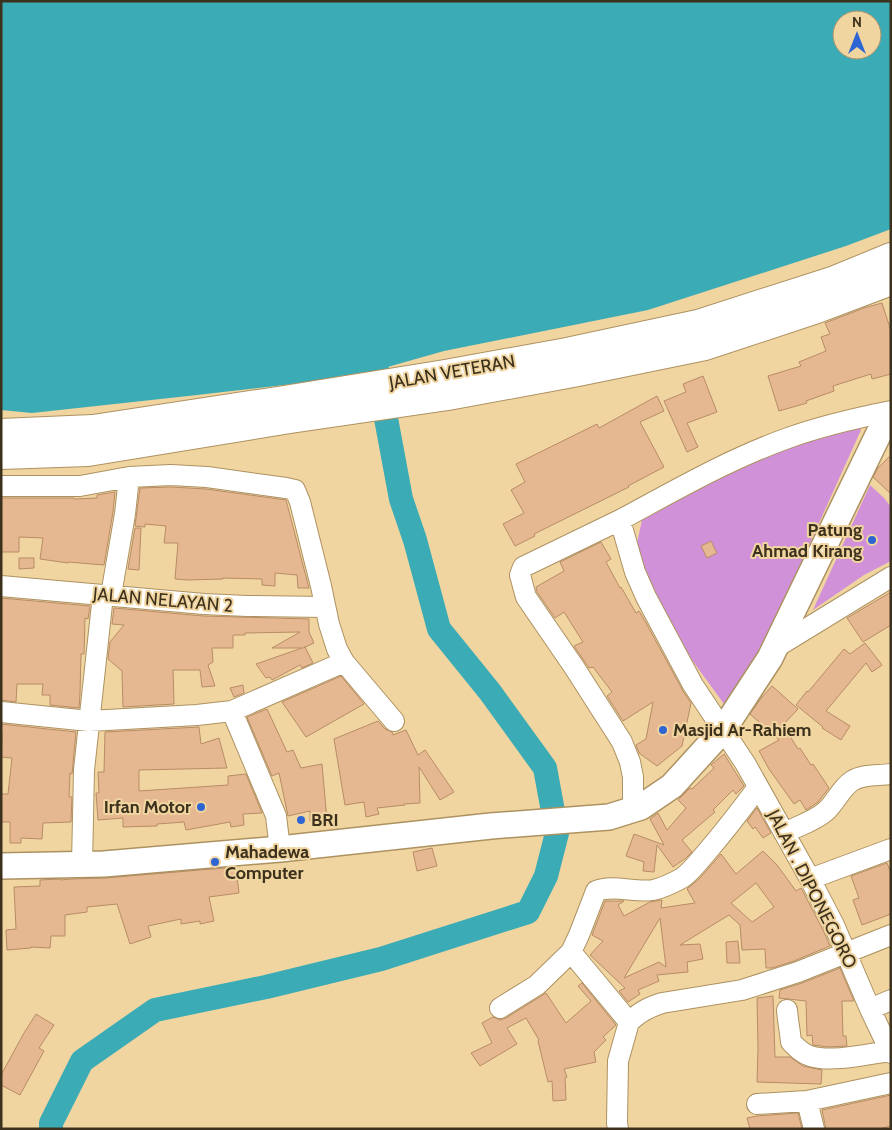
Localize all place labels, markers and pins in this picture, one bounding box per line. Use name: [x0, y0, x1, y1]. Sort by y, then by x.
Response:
place label: Patung Ahmad Kirang: [752, 519, 862, 562]
marker: Patung Ahmad Kirang: [866, 534, 878, 546]
place label: Masjid Ar-Rahiem: [673, 719, 811, 741]
marker: Masjid Ar-Rahiem: [657, 724, 669, 736]
place label: Irfan Motor: [104, 796, 191, 818]
marker: Irfan Motor: [195, 801, 207, 813]
place label: BRI: [311, 809, 339, 831]
marker: BRI: [295, 814, 307, 826]
place label: Mahadewa Computer: [225, 841, 309, 884]
marker: Mahadewa Computer: [209, 856, 221, 868]

